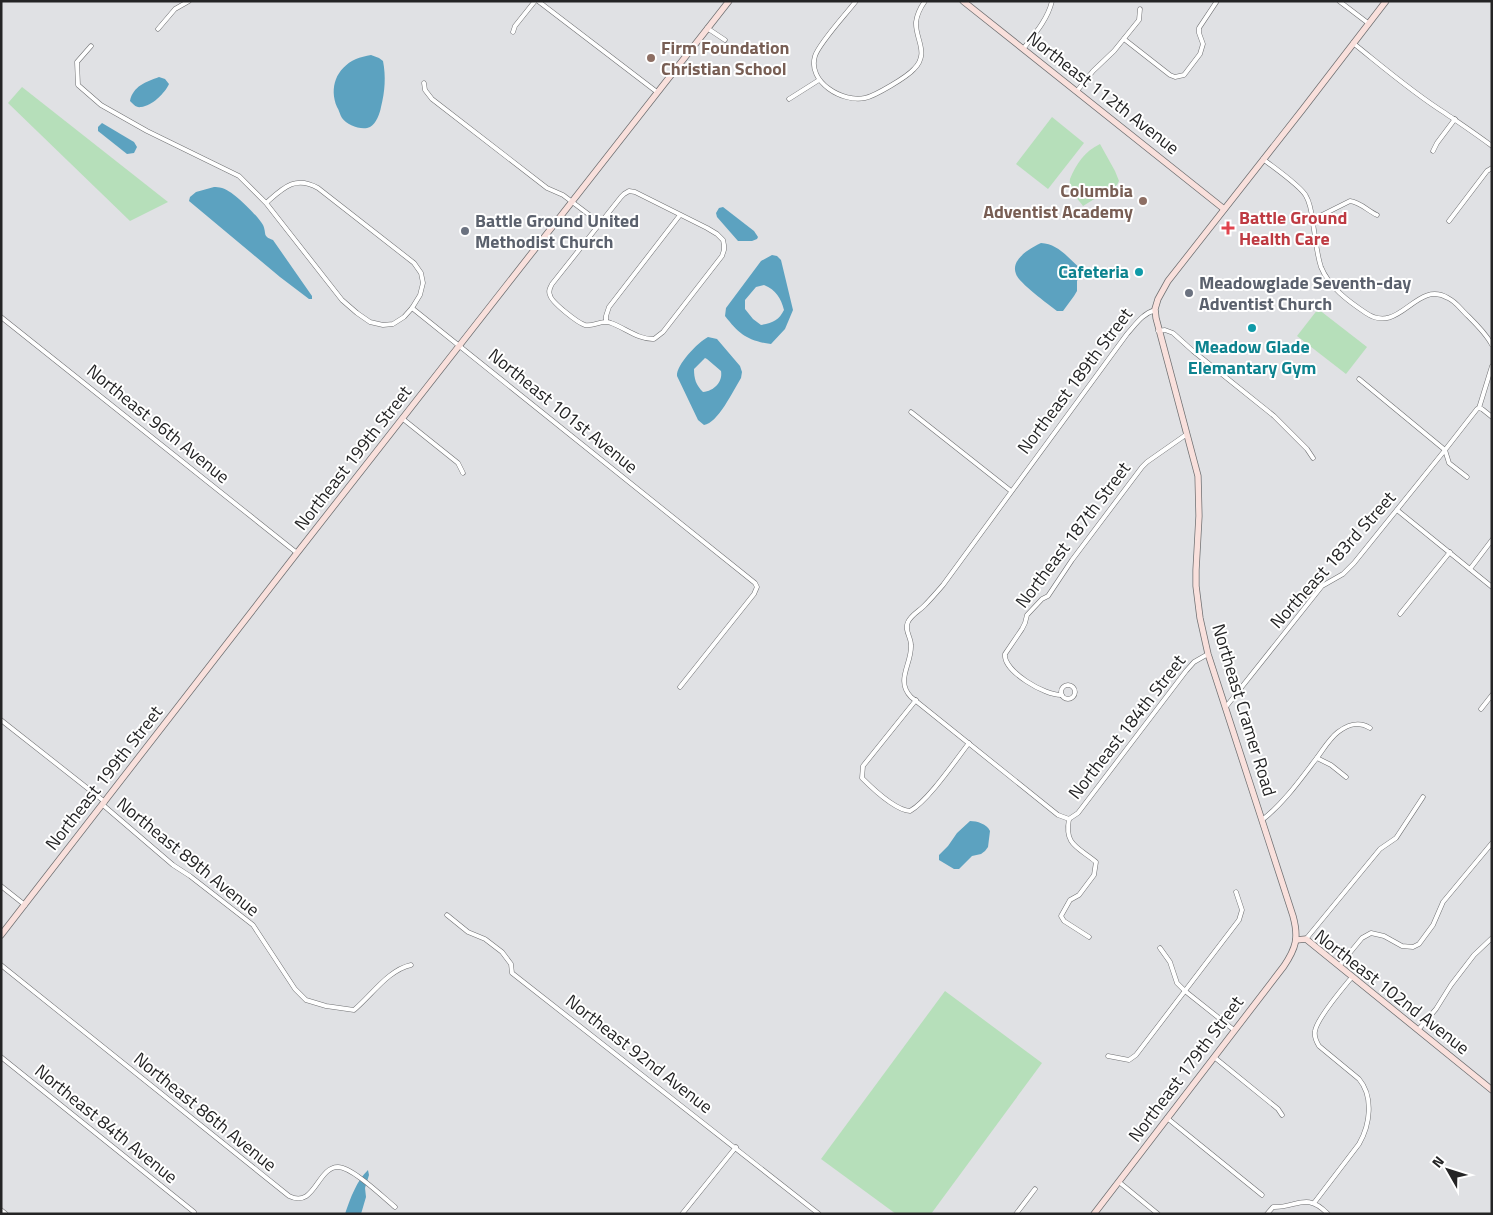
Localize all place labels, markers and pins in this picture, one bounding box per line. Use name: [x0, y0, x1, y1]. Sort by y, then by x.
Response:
place label: Firm Foundation Christian School: [661, 34, 790, 82]
marker: Firm Foundation Christian School: [645, 52, 657, 64]
place label: Columbia Adventist Academy: [983, 177, 1133, 225]
marker: Columbia Adventist Academy: [1137, 195, 1149, 207]
place label: Battle Ground Health Care: [1239, 204, 1347, 252]
place label: Battle Ground United Methodist Church: [475, 207, 639, 255]
marker: Battle Ground Health Care: [1221, 221, 1235, 235]
marker: Battle Ground United Methodist Church: [459, 225, 471, 237]
place label: Cafeteria: [1058, 258, 1129, 285]
marker: Cafeteria: [1133, 266, 1145, 278]
place label: Meadowglade Seventh-day Adventist Church: [1199, 269, 1411, 317]
marker: Meadowglade Seventh-day Adventist Church: [1183, 287, 1195, 299]
marker: Meadow Glade Elemantary Gym: [1246, 322, 1258, 334]
place label: Meadow Glade Elemantary Gym: [1188, 333, 1316, 381]

